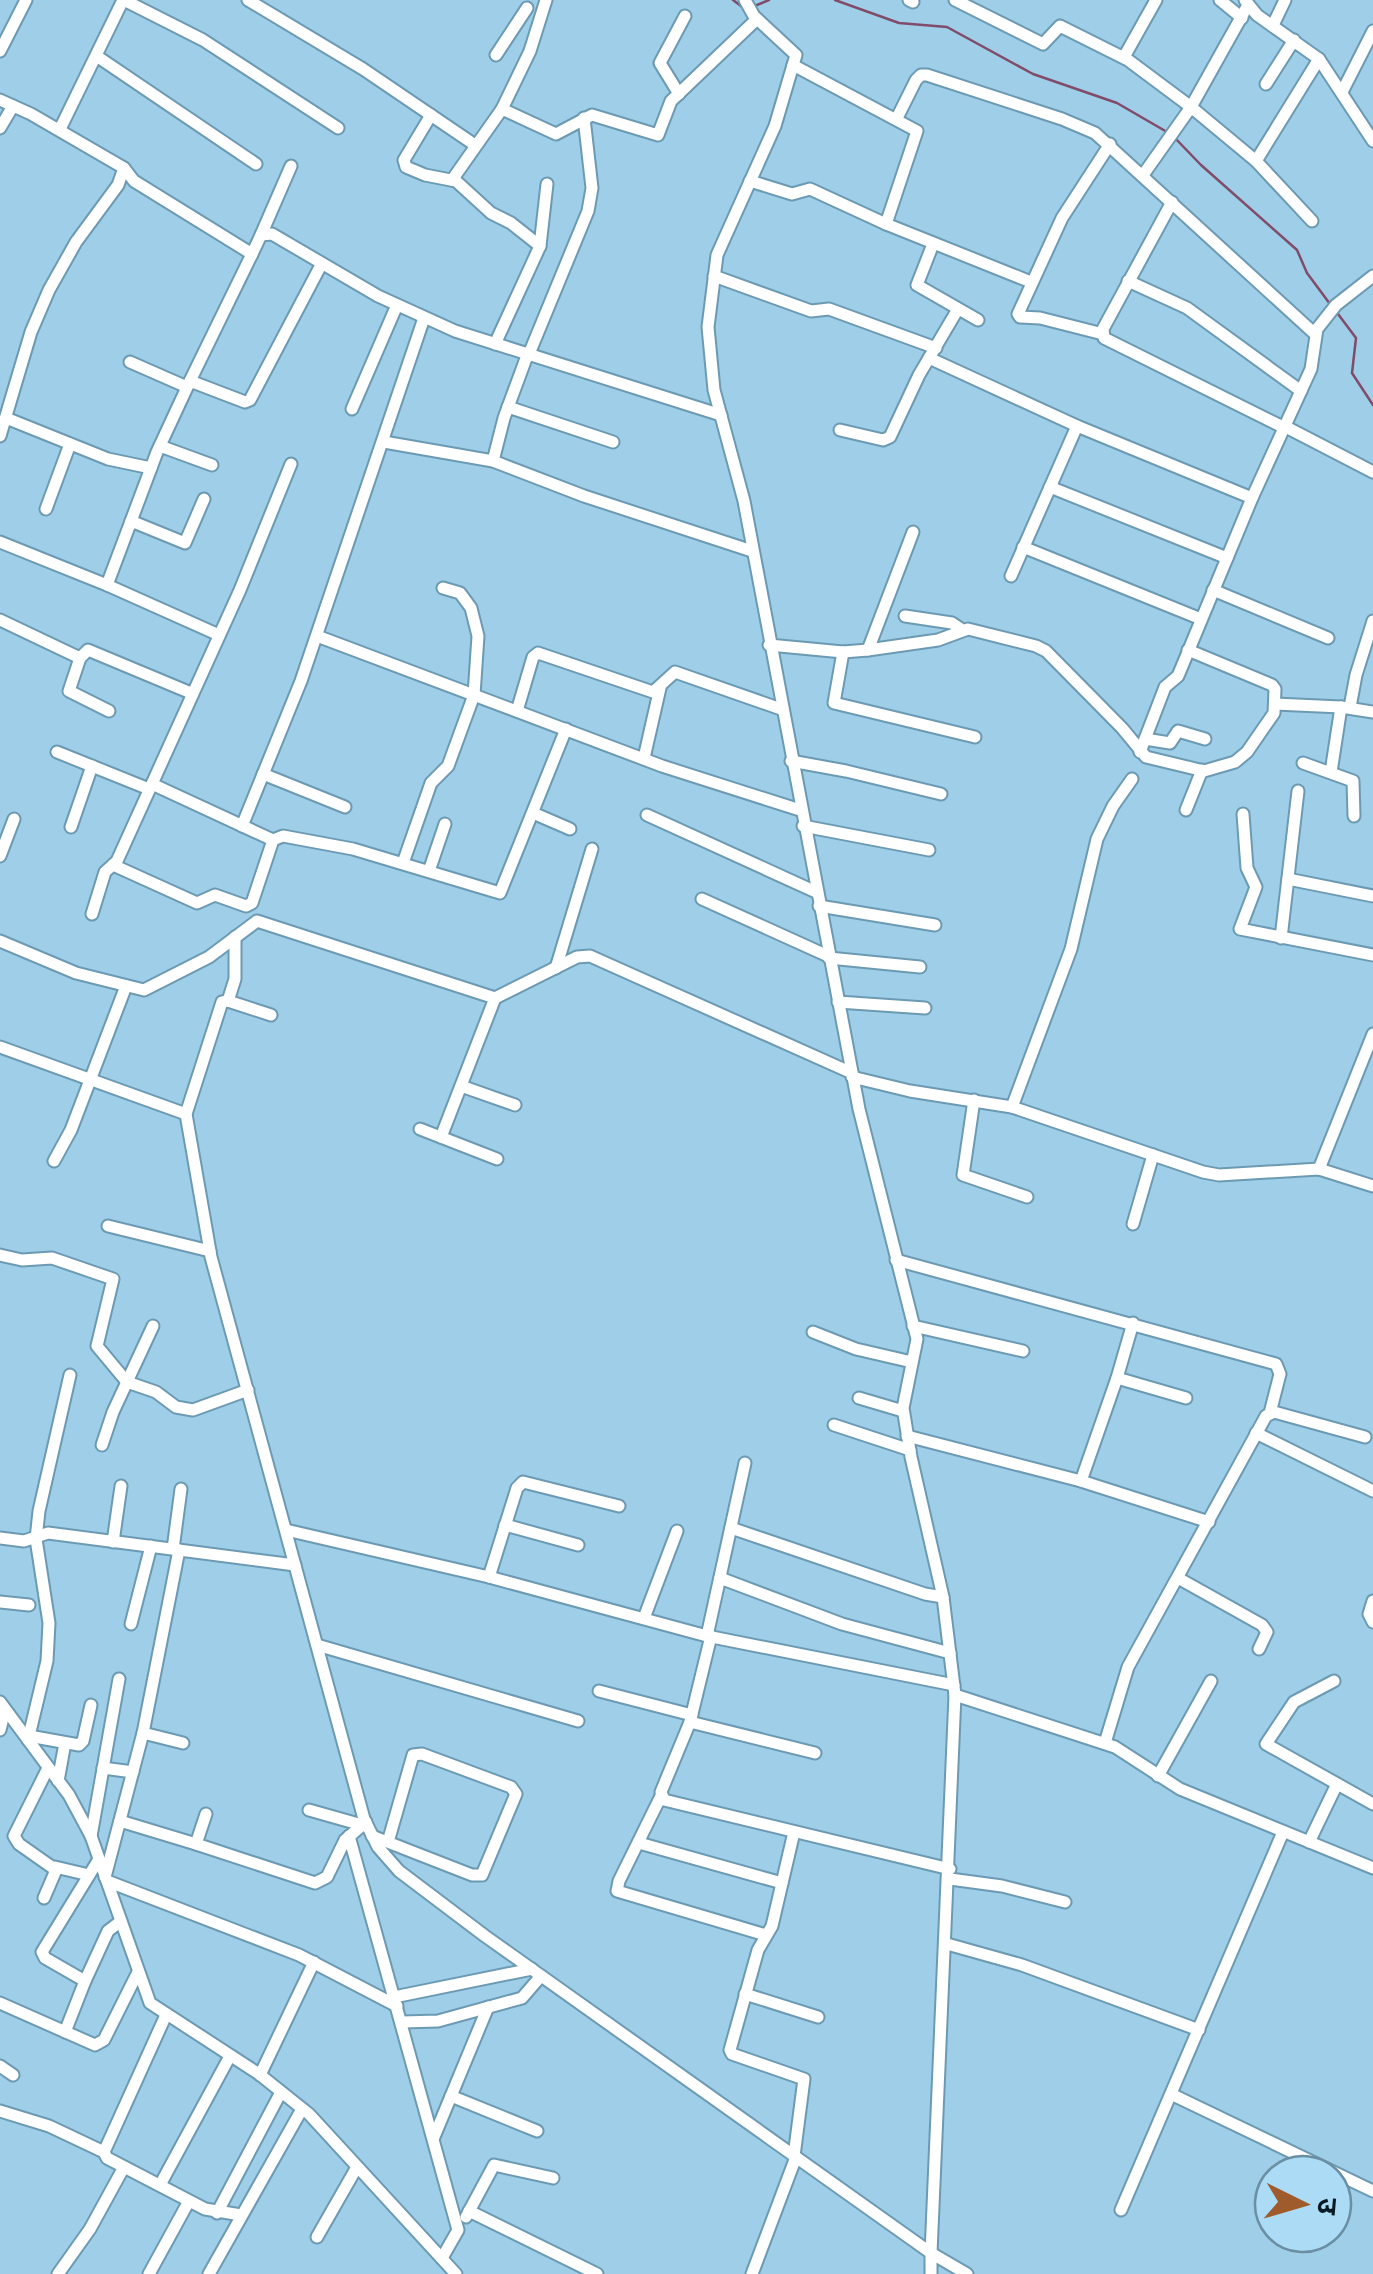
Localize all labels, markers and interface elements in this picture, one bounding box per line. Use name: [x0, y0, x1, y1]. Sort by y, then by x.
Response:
north arrow: [1253, 2154, 1353, 2254]
text: उ: [1311, 2197, 1344, 2216]

